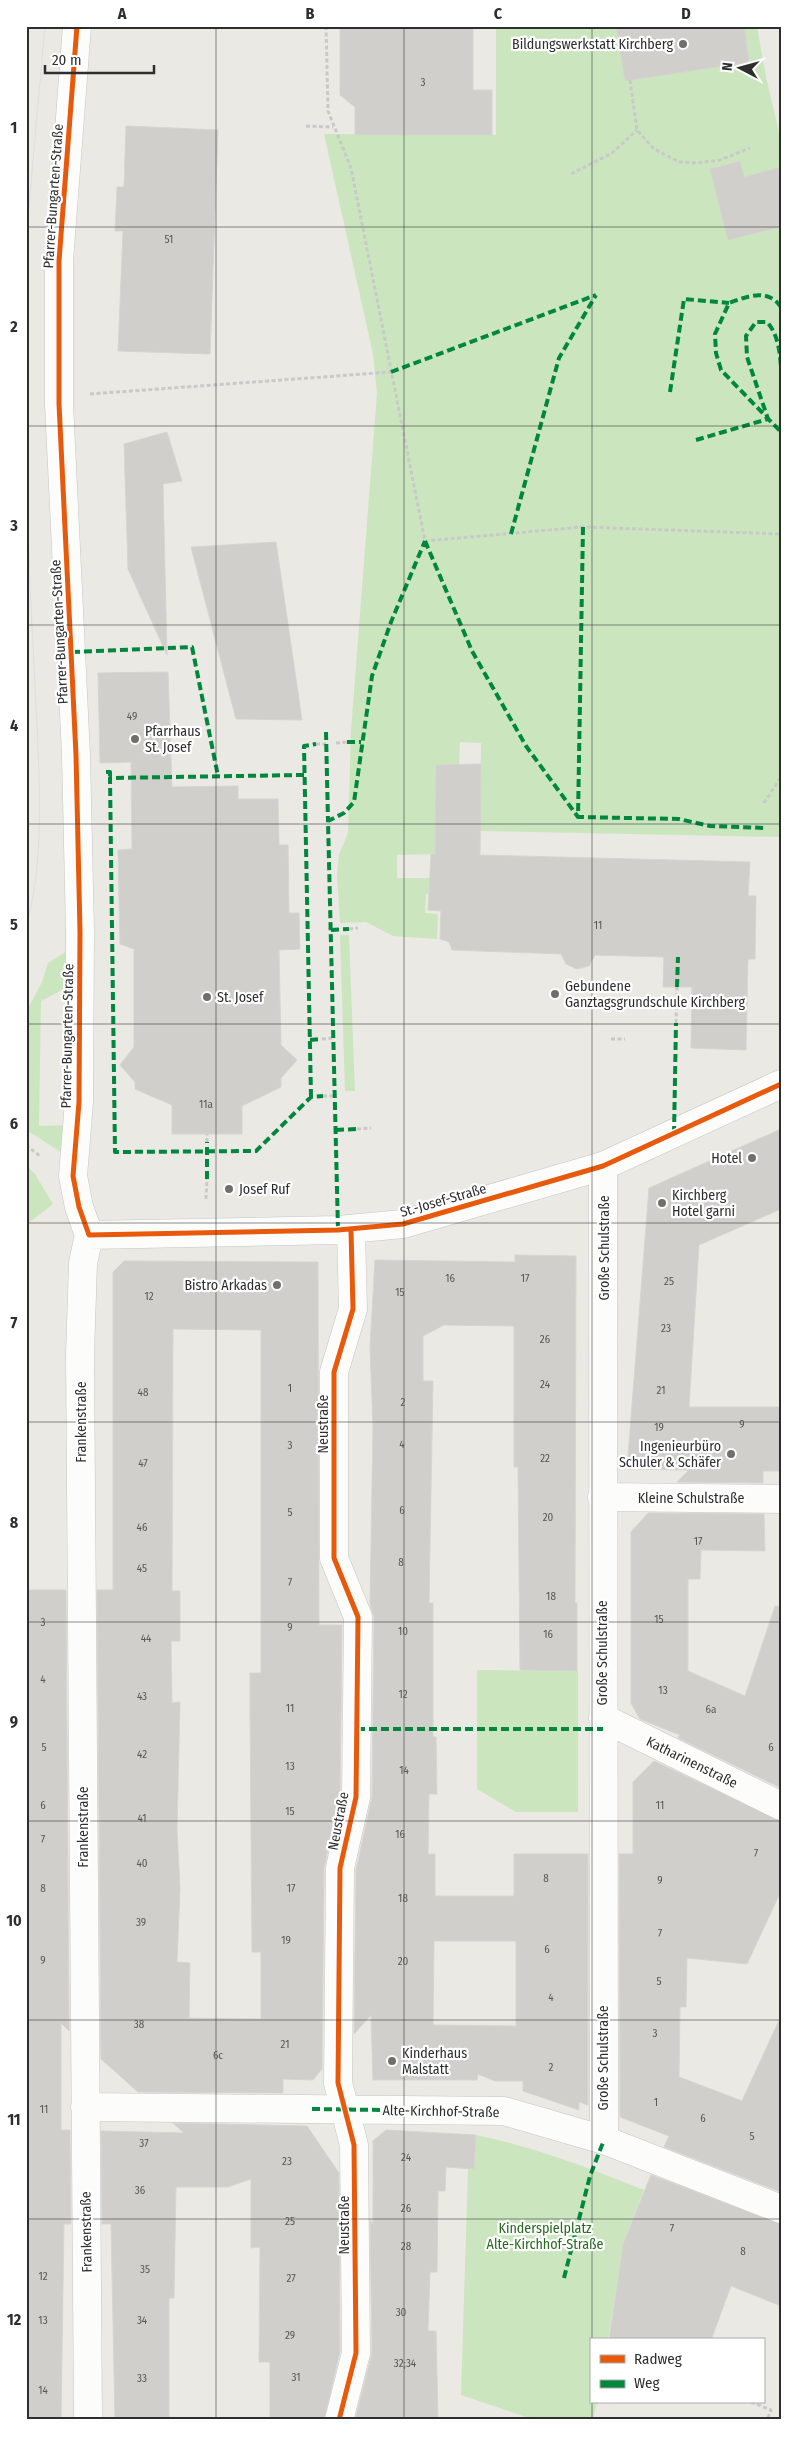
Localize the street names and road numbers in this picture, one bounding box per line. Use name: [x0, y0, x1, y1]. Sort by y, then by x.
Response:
street label: Pfarrer-Bungarten-Straße: [40, 123, 67, 269]
street label: Pfarrer-Bungarten-Straße: [47, 559, 72, 705]
street label: Pfarrer-Bungarten-Straße: [58, 963, 77, 1109]
street label: St.-Josef-Straße: [398, 1180, 488, 1221]
street label: Große Schulstraße: [596, 1195, 613, 1301]
street label: Frankenstraße: [73, 1381, 90, 1463]
street label: Neustraße: [315, 1394, 332, 1454]
street label: Kleine Schulstraße: [638, 1490, 744, 1507]
street label: Große Schulstraße: [594, 1600, 611, 1706]
street label: Katharinenstraße: [643, 1733, 740, 1792]
street label: Frankenstraße: [75, 1786, 92, 1868]
street label: Neustraße: [325, 1790, 352, 1852]
street label: Große Schulstraße: [595, 2005, 612, 2111]
street label: Alte-Kirchhof-Straße: [382, 2102, 500, 2121]
street label: Frankenstraße: [77, 2191, 96, 2273]
street label: Neustraße: [336, 2195, 353, 2255]

